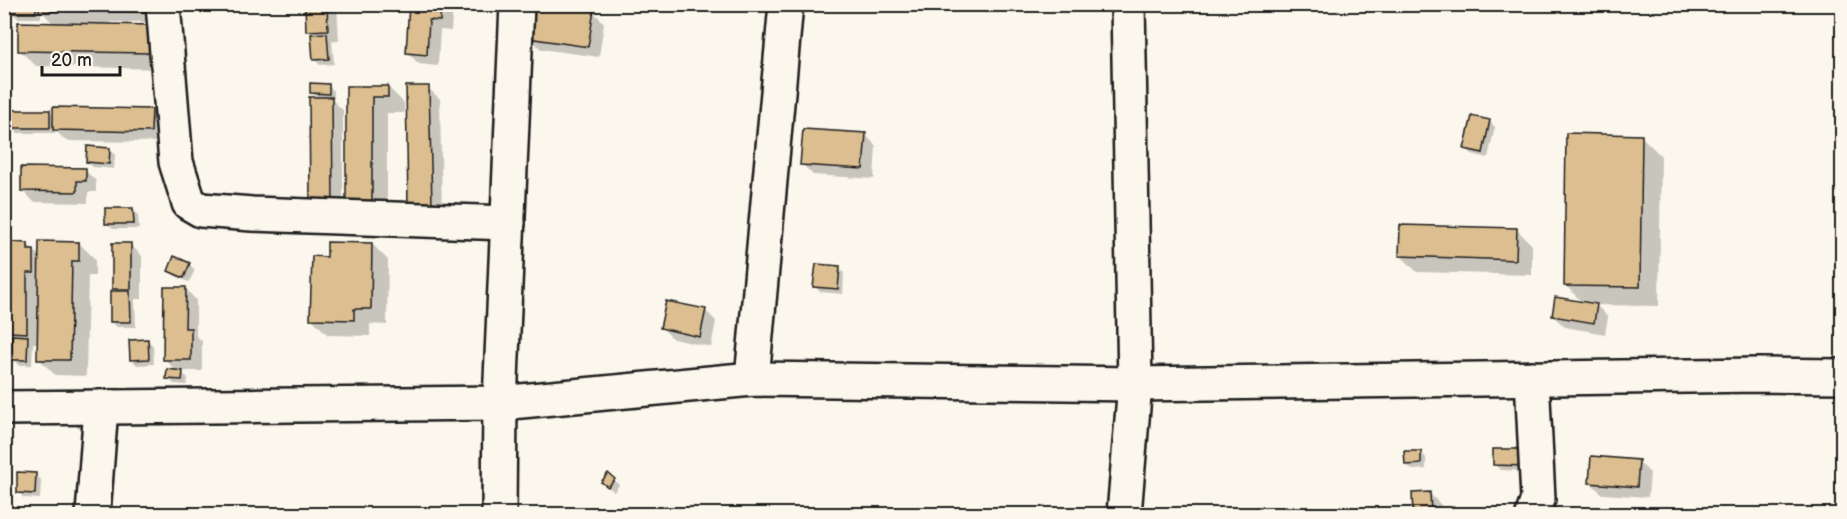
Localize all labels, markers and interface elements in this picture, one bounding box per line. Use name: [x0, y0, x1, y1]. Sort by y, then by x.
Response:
scale bar: [42, 39, 120, 77]
text: 20 m: [51, 50, 92, 71]

